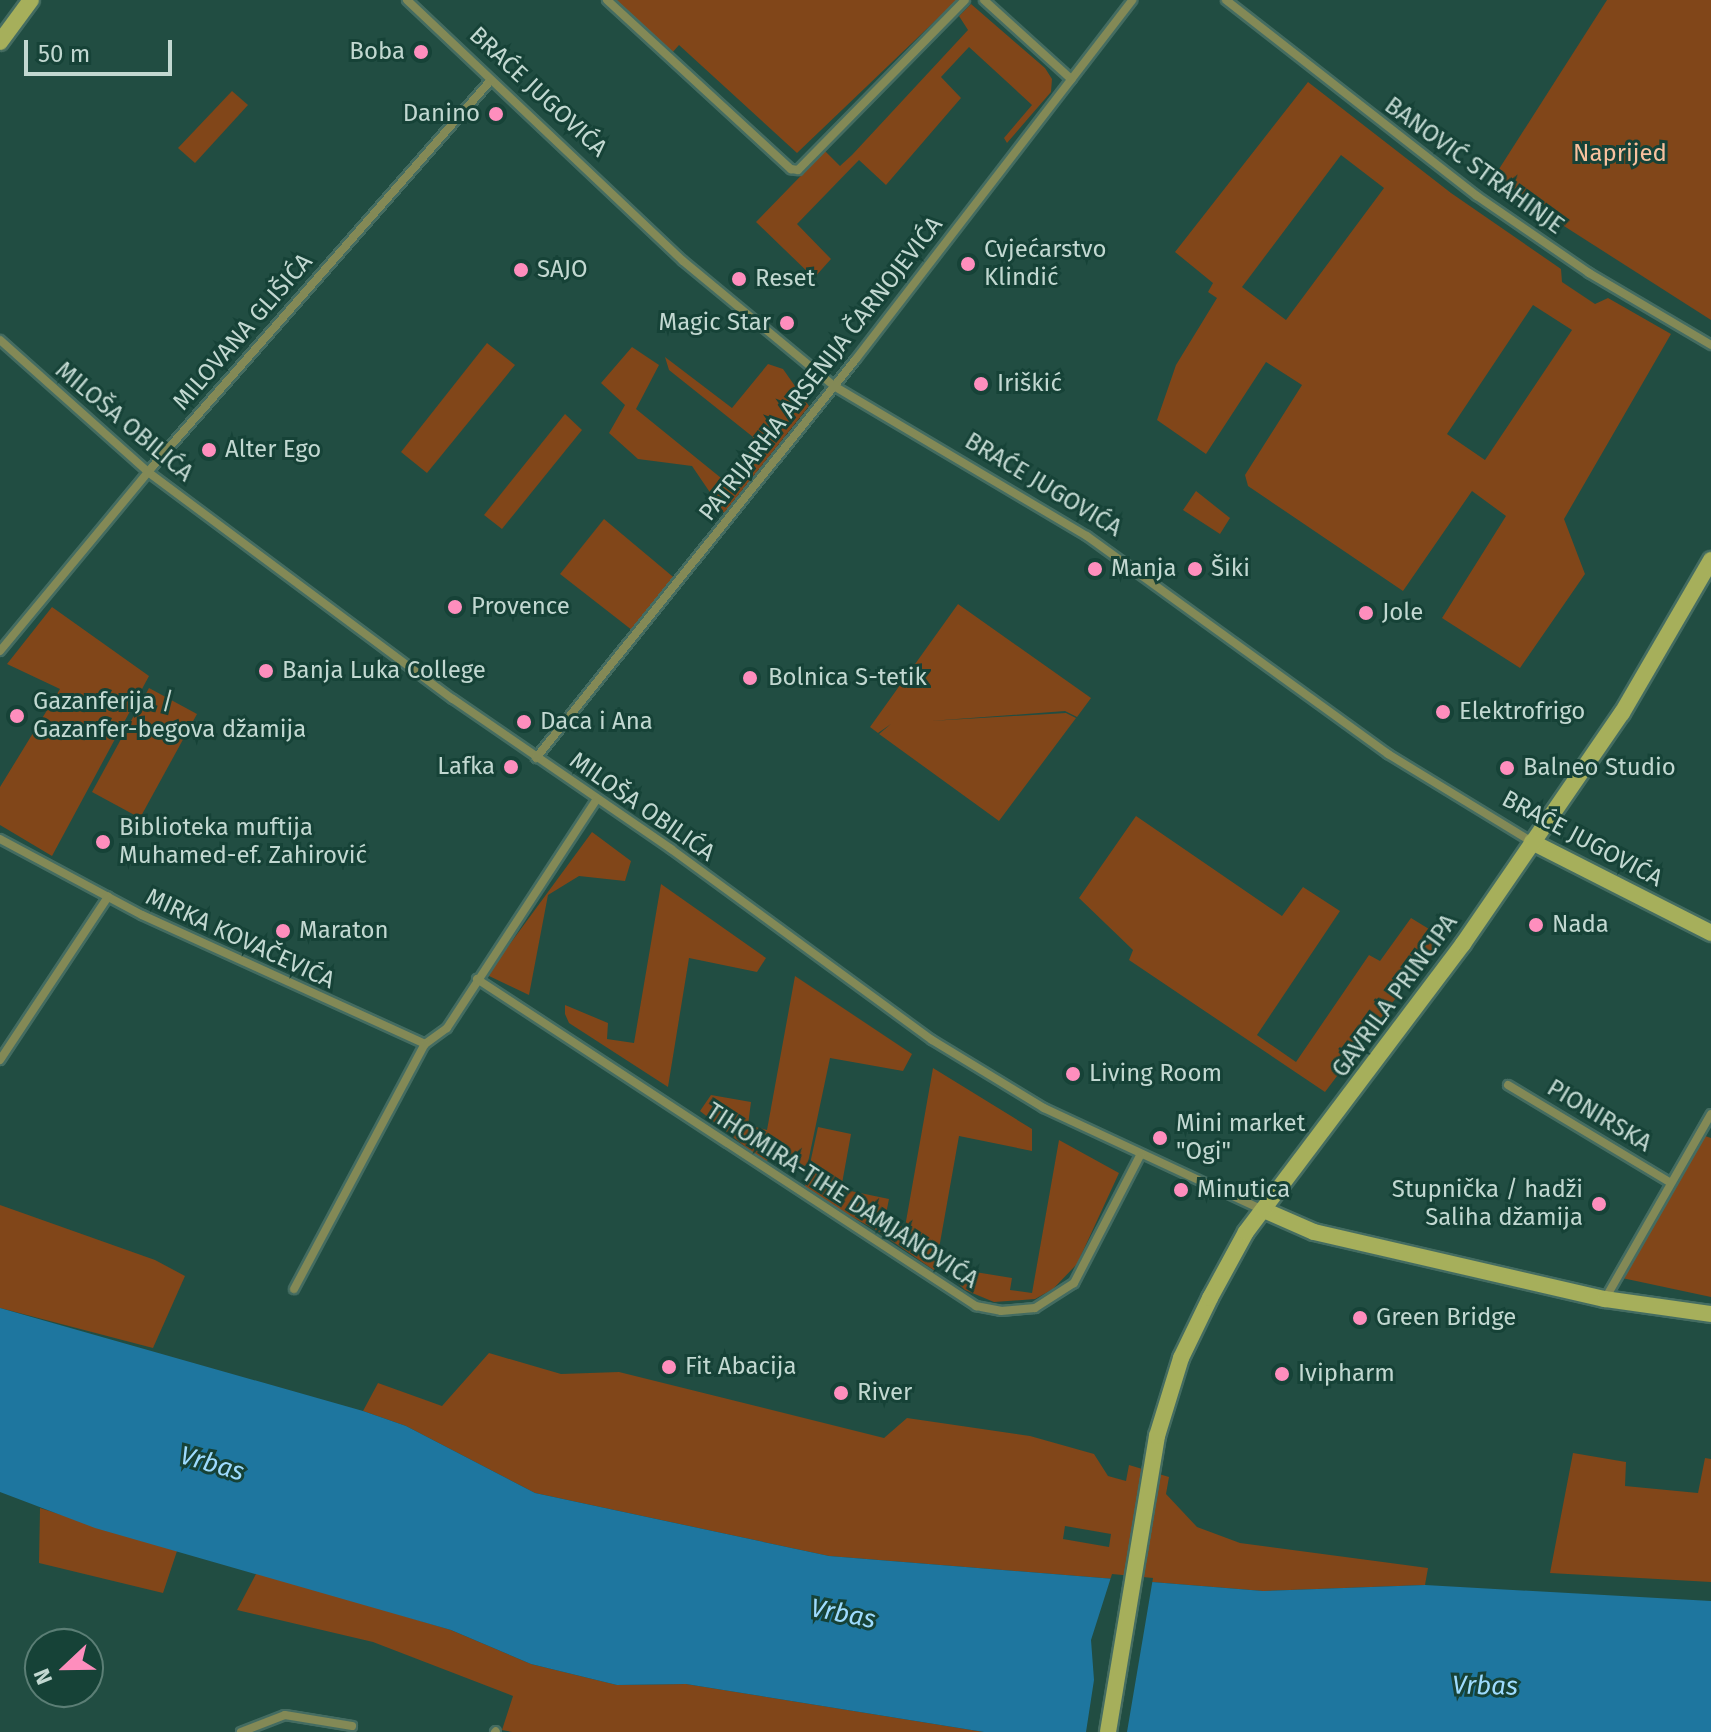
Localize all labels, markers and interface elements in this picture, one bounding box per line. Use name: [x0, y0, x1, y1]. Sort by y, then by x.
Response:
street label: BRAĆE JUGOVIĆA: [463, 21, 613, 163]
scale bar: [28, 24, 176, 74]
place label: Boba: [349, 38, 405, 66]
text: 50 m: [38, 40, 90, 68]
marker: Boba: [412, 43, 430, 61]
street label: BANOVIĆ STRAHINJE: [1379, 91, 1569, 241]
place label: Danino: [403, 100, 480, 128]
marker: Danino: [487, 105, 505, 123]
park label: Naprijed: [1573, 140, 1667, 168]
street label: PATRIJARHA ARSENIJA ČARNOJEVIĆA: [693, 211, 949, 527]
place label: Cvjećarstvo Klindić: [984, 236, 1107, 292]
street label: MILOVANA GLIŠIĆA: [167, 248, 319, 416]
marker: Cvjećarstvo Klindić: [959, 255, 977, 273]
place label: SAJO: [537, 256, 588, 284]
marker: SAJO: [512, 261, 530, 279]
place label: Reset: [755, 265, 815, 293]
marker: Reset: [730, 270, 748, 288]
place label: Magic Star: [659, 309, 771, 337]
marker: Magic Star: [778, 314, 796, 332]
street label: MILOŠA OBILIĆA: [49, 356, 199, 488]
place label: Iriškić: [997, 370, 1062, 398]
marker: Iriškić: [972, 375, 990, 393]
street label: BRAĆE JUGOVIĆA: [959, 427, 1127, 543]
place label: Alter Ego: [225, 436, 321, 464]
marker: Alter Ego: [200, 441, 218, 459]
place label: Manja: [1111, 555, 1177, 583]
place label: Šiki: [1211, 555, 1250, 583]
marker: Manja: [1086, 560, 1104, 578]
marker: Šiki: [1186, 560, 1204, 578]
place label: Provence: [471, 593, 570, 621]
marker: Provence: [446, 598, 464, 616]
place label: Jole: [1382, 599, 1423, 627]
marker: Jole: [1357, 604, 1375, 622]
place label: Banja Luka College: [282, 657, 486, 685]
marker: Banja Luka College: [257, 662, 275, 680]
place label: Bolnica S-tetik: [768, 664, 927, 692]
marker: Bolnica S-tetik: [739, 667, 761, 689]
place label: Gazanferija / Gazanfer-begova džamija: [33, 688, 306, 744]
place label: Elektrofrigo: [1459, 698, 1585, 726]
marker: Elektrofrigo: [1434, 703, 1452, 721]
marker: Gazanferija / Gazanfer-begova džamija: [8, 707, 26, 725]
place label: Daca i Ana: [540, 708, 653, 736]
marker: Daca i Ana: [515, 713, 533, 731]
street label: MILOŠA OBILIĆA: [564, 746, 720, 868]
place label: Lafka: [437, 753, 495, 781]
place label: Balneo Studio: [1523, 754, 1676, 782]
marker: Lafka: [502, 758, 520, 776]
marker: Balneo Studio: [1498, 759, 1516, 777]
street label: BRAĆE JUGOVIĆA: [1497, 785, 1667, 893]
place label: Biblioteka muftija Muhamed-ef. Zahirović: [119, 814, 367, 870]
marker: Biblioteka muftija Muhamed-ef. Zahirović: [94, 833, 112, 851]
street label: MIRKA KOVAČEVIĆA: [141, 883, 339, 995]
street label: GAVRILA PRINCIPA: [1326, 909, 1464, 1083]
place label: Nada: [1552, 911, 1609, 939]
marker: Nada: [1527, 916, 1545, 934]
place label: Maraton: [299, 917, 389, 945]
marker: Maraton: [274, 922, 292, 940]
place label: Living Room: [1089, 1060, 1222, 1088]
marker: Living Room: [1064, 1065, 1082, 1083]
street label: PIONIRSKA: [1542, 1074, 1656, 1158]
street label: TIHOMIRA-TIHE DAMJANOVIĆA: [701, 1097, 983, 1295]
place label: Mini market "Ogi": [1176, 1110, 1305, 1166]
marker: Mini market "Ogi": [1151, 1129, 1169, 1147]
place label: Minutica: [1197, 1176, 1290, 1204]
place label: Stupnička / hadži Saliha džamija: [1392, 1176, 1583, 1232]
marker: Minutica: [1172, 1181, 1190, 1199]
marker: Stupnička / hadži Saliha džamija: [1590, 1195, 1608, 1213]
place label: Green Bridge: [1376, 1304, 1516, 1332]
marker: Green Bridge: [1351, 1309, 1369, 1327]
place label: Fit Abacija: [685, 1353, 797, 1381]
marker: Fit Abacija: [660, 1358, 678, 1376]
place label: Ivipharm: [1298, 1360, 1395, 1388]
marker: Ivipharm: [1273, 1365, 1291, 1383]
place label: River: [857, 1379, 912, 1407]
marker: River: [832, 1384, 850, 1402]
water label: Vrbas: [176, 1440, 248, 1488]
water label: Vrbas: [808, 1592, 878, 1636]
north arrow: [24, 1628, 104, 1708]
text: N: [28, 1665, 58, 1688]
water label: Vrbas: [1452, 1670, 1518, 1702]

